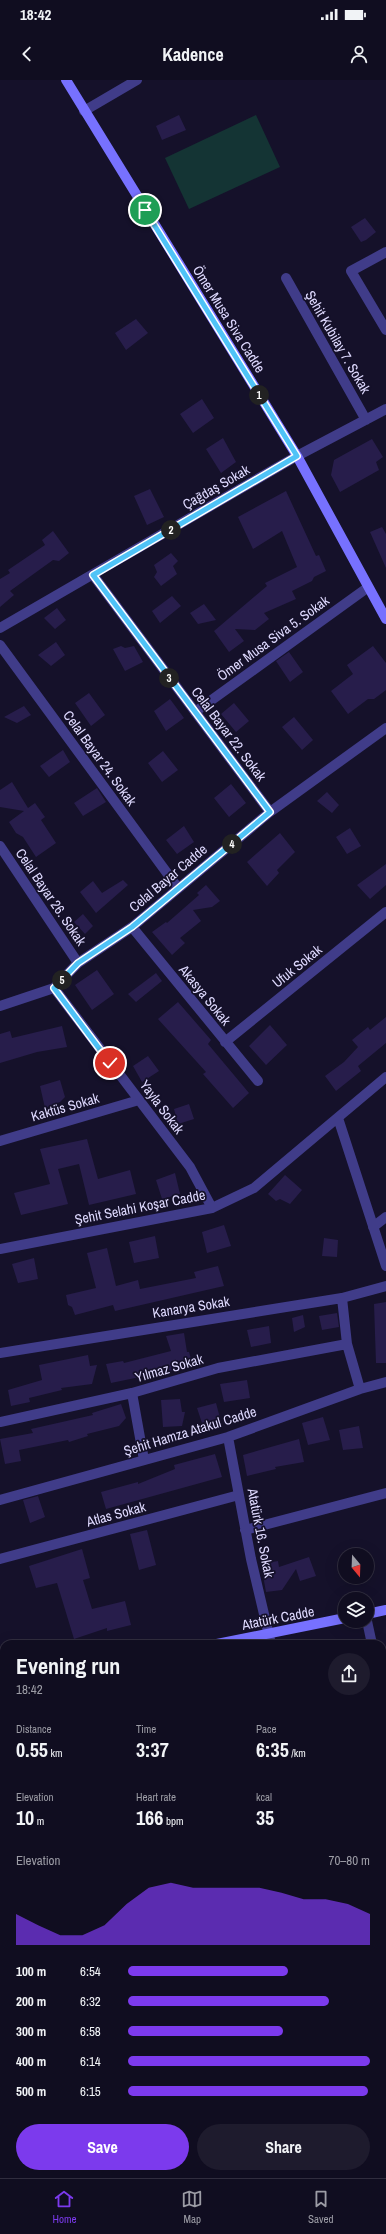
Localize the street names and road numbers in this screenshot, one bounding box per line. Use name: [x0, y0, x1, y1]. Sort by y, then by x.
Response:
street label: Ömer Musa Siva Cadde: [189, 262, 269, 376]
street label: Şehit Kubilay 7. Sokak: [301, 287, 375, 397]
street label: Çağdaş Sokak: [179, 460, 253, 513]
street label: Ömer Musa Siva 5. Sokak: [214, 591, 333, 685]
street label: Celal Bayar 22. Sokak: [188, 683, 271, 785]
street label: Celal Bayar 24. Sokak: [59, 707, 141, 809]
street label: Celal Bayar Cadde: [125, 840, 211, 916]
street label: Celal Bayar 26. Sokak: [12, 845, 90, 949]
street label: Ufuk Sokak: [269, 940, 326, 991]
street label: Akasya Sokak: [174, 960, 235, 1029]
street label: Yayla Sokak: [136, 1076, 188, 1138]
street label: Kaktüs Sokak: [29, 1089, 101, 1125]
street label: Şehit Selahi Koşar Cadde: [73, 1186, 207, 1228]
street label: Kanarya Sokak: [151, 1292, 231, 1322]
street label: Yılmaz Sokak: [133, 1350, 205, 1386]
street label: Şehit Hamza Atakul Cadde: [121, 1402, 259, 1460]
street label: Atatürk 16. Sokak: [243, 1486, 279, 1579]
street label: Atlas Sokak: [83, 1497, 148, 1531]
street label: Atatürk Cadde: [239, 1602, 316, 1634]

